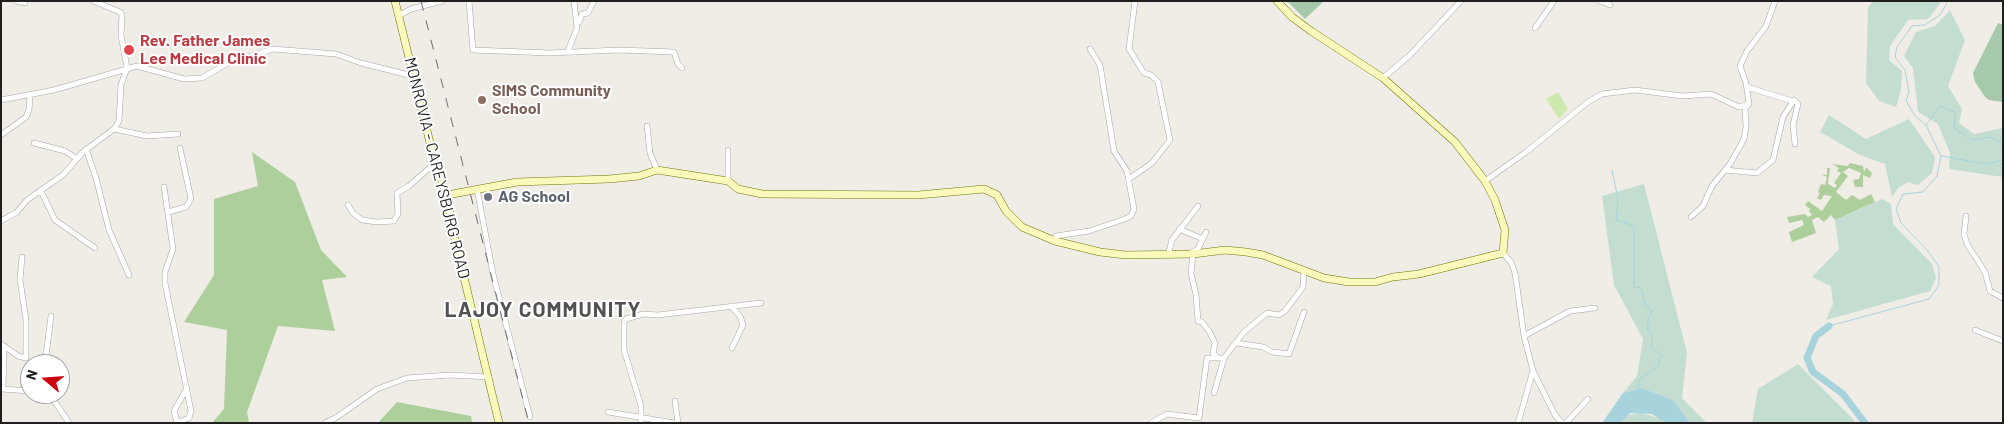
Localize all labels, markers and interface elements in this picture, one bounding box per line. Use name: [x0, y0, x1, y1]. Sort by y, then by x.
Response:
place label: Rev. Father James Lee Medical Clinic: [140, 31, 270, 69]
marker: Rev. Father James Lee Medical Clinic: [122, 43, 136, 57]
street label: MONROVIA - CAREYSBURG ROAD: [400, 55, 474, 281]
place label: SIMS Community School: [492, 81, 611, 119]
marker: SIMS Community School: [476, 94, 488, 106]
place label: AG School: [498, 187, 570, 207]
marker: AG School: [482, 191, 494, 203]
district label: LAJOY COMMUNITY: [443, 297, 643, 323]
north arrow: [20, 354, 70, 404]
text: N: [22, 367, 41, 382]

